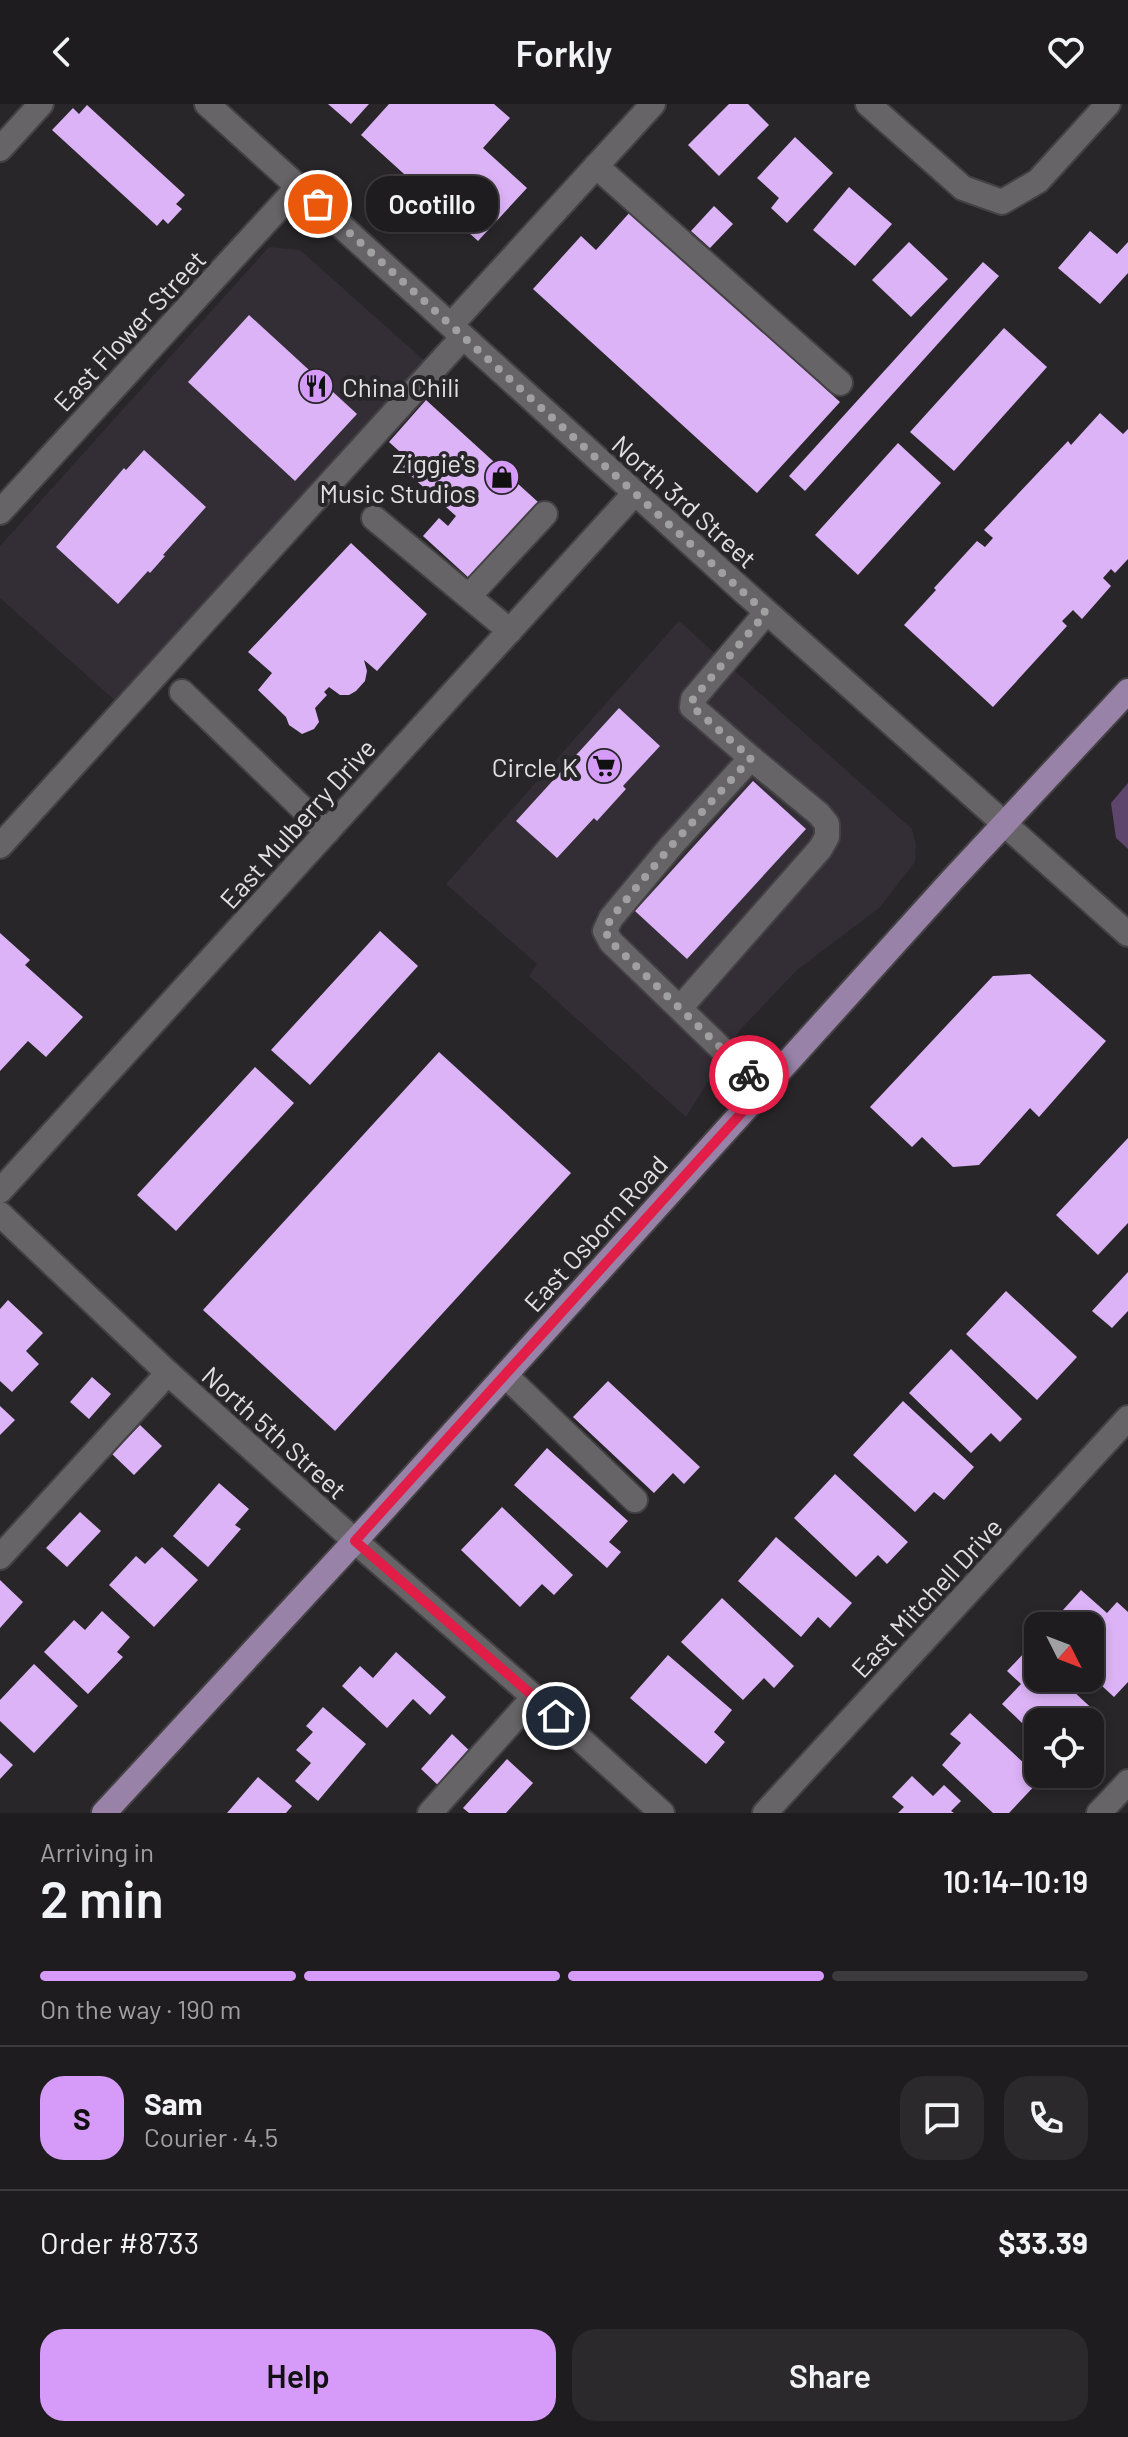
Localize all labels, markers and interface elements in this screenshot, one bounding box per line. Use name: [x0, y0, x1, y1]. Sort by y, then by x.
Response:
icon: back: [40, 30, 84, 74]
icon: heart: [1044, 30, 1088, 74]
text: Forkly: [516, 31, 612, 74]
pin: [284, 170, 352, 238]
callout: Ocotillo: [366, 176, 498, 232]
icon: bag: [296, 182, 340, 226]
text: Ocotillo: [388, 188, 476, 219]
street label: East Flower Street: [47, 243, 211, 417]
restaurant icon: China Chili: [297, 367, 335, 405]
place label: China Chili: [342, 371, 460, 402]
street label: North 3rd Street: [606, 428, 764, 574]
place label: Ziggie's Music Studios: [320, 447, 476, 508]
shop icon: Ziggie's Music Studios: [483, 458, 521, 496]
street label: East Mulberry Drive: [213, 732, 381, 914]
supermarket icon: Circle K: [585, 747, 623, 785]
place label: Circle K: [492, 751, 578, 782]
courier: [709, 1035, 789, 1115]
icon: bike: [727, 1053, 771, 1097]
street label: East Osborn Road: [517, 1149, 673, 1317]
street label: North 5th Street: [197, 1359, 353, 1505]
street label: East Mitchell Drive: [844, 1511, 1008, 1683]
north arrow: [1024, 1612, 1104, 1692]
map controls: [1024, 1612, 1104, 1788]
pin: [522, 1682, 590, 1750]
icon: home: [534, 1694, 578, 1738]
button: locate: [1024, 1708, 1104, 1788]
text: Arriving in: [40, 1836, 154, 1867]
text: 10:14–10:19: [943, 1863, 1088, 1899]
text: 2 min: [40, 1866, 164, 1928]
text: On the way · 190 m: [40, 1993, 241, 2024]
button: chat: [900, 2076, 984, 2160]
button: phone: [1004, 2076, 1088, 2160]
text: Sam: [144, 2085, 203, 2121]
text: S: [73, 2100, 91, 2136]
text: Courier · 4.5: [144, 2121, 278, 2152]
text: Order #8733: [40, 2224, 199, 2260]
text: $33.39: [998, 2224, 1088, 2260]
button: Help: [40, 2329, 556, 2421]
button: Share: [572, 2329, 1088, 2421]

